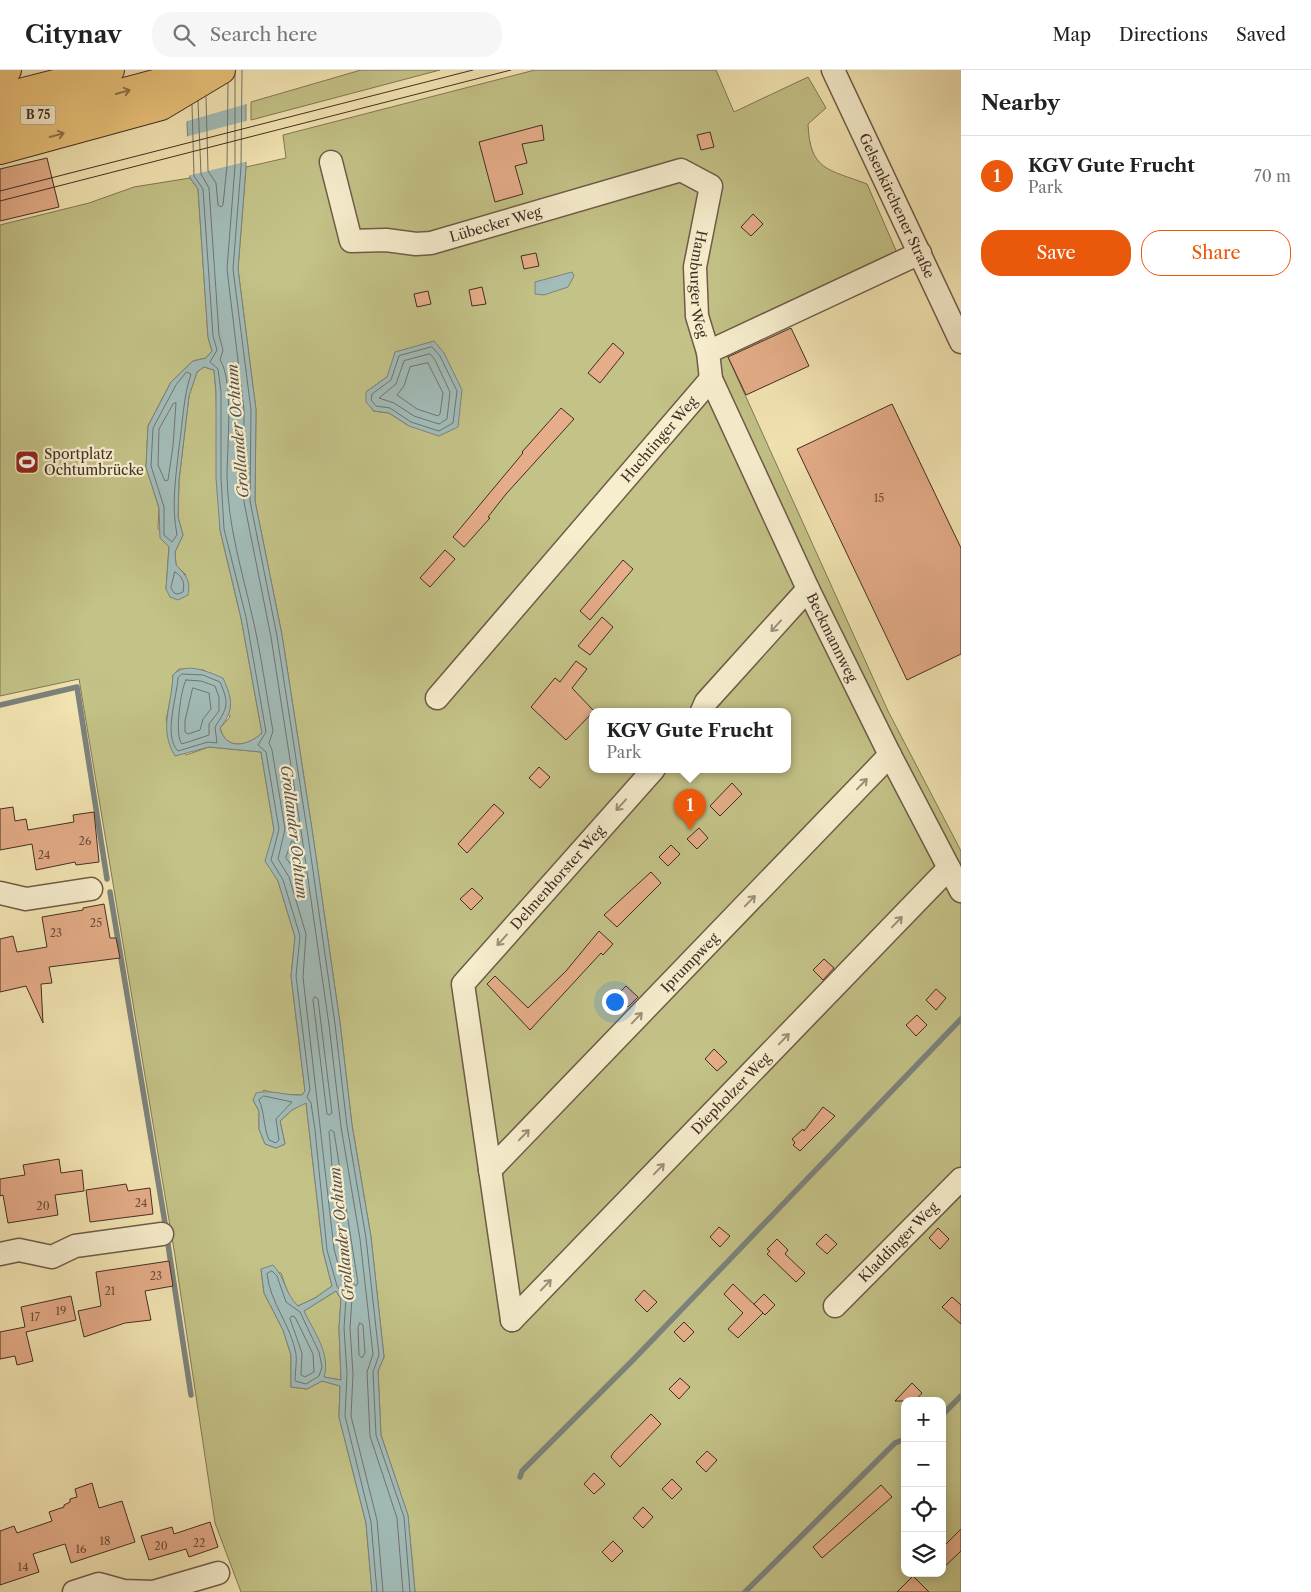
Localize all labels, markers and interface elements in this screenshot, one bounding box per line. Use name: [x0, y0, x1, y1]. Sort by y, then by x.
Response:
search box: [152, 12, 502, 57]
text: Citynav: [25, 20, 122, 49]
icon: search: [170, 21, 198, 49]
text: Search here: [210, 23, 317, 46]
text: Map: [1052, 24, 1091, 46]
text: Directions: [1119, 24, 1208, 46]
text: Saved: [1236, 24, 1286, 46]
one-way arrow: [115, 87, 131, 97]
text: Nearby: [981, 90, 1060, 115]
road number: B 75: [20, 106, 56, 124]
one-way arrow: [49, 130, 65, 139]
street label: Gelsenkirchener Straße: [855, 130, 939, 281]
text: KGV Gute Frucht: [1028, 154, 1195, 177]
text: 1: [993, 166, 1001, 186]
text: 70 m: [1254, 166, 1291, 186]
text: Park: [1028, 177, 1063, 197]
street label: Lübecker Weg: [447, 202, 544, 246]
street label: Hamburger Weg: [685, 229, 712, 341]
button: Save: [981, 230, 1131, 276]
button: Share: [1141, 230, 1291, 276]
water label: Grollander Ochtum: [222, 363, 253, 499]
street label: Huchtinger Weg: [617, 392, 702, 486]
place label: Sportplatz Ochtumbrücke: [44, 445, 144, 479]
sports icon: Sportplatz Ochtumbrücke: [14, 449, 40, 475]
house number: 15: [874, 491, 884, 505]
street label: Beckmannweg: [802, 590, 862, 686]
one-way arrow: [770, 619, 781, 632]
popup: [589, 708, 791, 773]
text: KGV Gute Frucht: [607, 719, 773, 742]
text: Park: [607, 742, 641, 762]
water label: Grollander Ochtum: [277, 764, 312, 900]
one-way arrow: [856, 778, 868, 790]
pin: 1: [674, 789, 706, 830]
one-way arrow: [615, 799, 627, 812]
street label: Delmenhorster Weg: [507, 821, 609, 933]
house number: 26: [79, 834, 92, 848]
house number: 24: [38, 848, 50, 862]
one-way arrow: [744, 895, 756, 907]
house number: 25: [90, 916, 102, 930]
one-way arrow: [891, 916, 903, 928]
house number: 23: [50, 926, 62, 940]
street label: Iprumpweg: [657, 929, 723, 996]
one-way arrow: [497, 933, 508, 946]
your location: [602, 989, 628, 1015]
one-way arrow: [631, 1012, 643, 1025]
one-way arrow: [778, 1033, 790, 1045]
street label: Diepholzer Weg: [687, 1048, 775, 1138]
one-way arrow: [518, 1129, 530, 1142]
one-way arrow: [653, 1162, 665, 1175]
water label: Grollander Ochtum: [325, 1166, 358, 1302]
house number: 24: [135, 1196, 147, 1210]
street label: Kladdinger Weg: [855, 1198, 943, 1286]
house number: 20: [36, 1199, 50, 1213]
house number: 23: [150, 1269, 162, 1283]
one-way arrow: [540, 1279, 552, 1292]
house number: 21: [105, 1284, 116, 1298]
house number: 19: [55, 1304, 67, 1318]
house number: 17: [30, 1310, 41, 1324]
map controls: [901, 1397, 946, 1577]
button: +: [901, 1397, 946, 1442]
button: −: [901, 1442, 946, 1487]
button: locate: [901, 1487, 946, 1532]
button: layers: [901, 1532, 946, 1577]
house number: 18: [99, 1534, 111, 1548]
house number: 22: [193, 1536, 205, 1550]
house number: 20: [154, 1539, 168, 1553]
house number: 16: [75, 1542, 87, 1556]
house number: 14: [18, 1560, 28, 1574]

